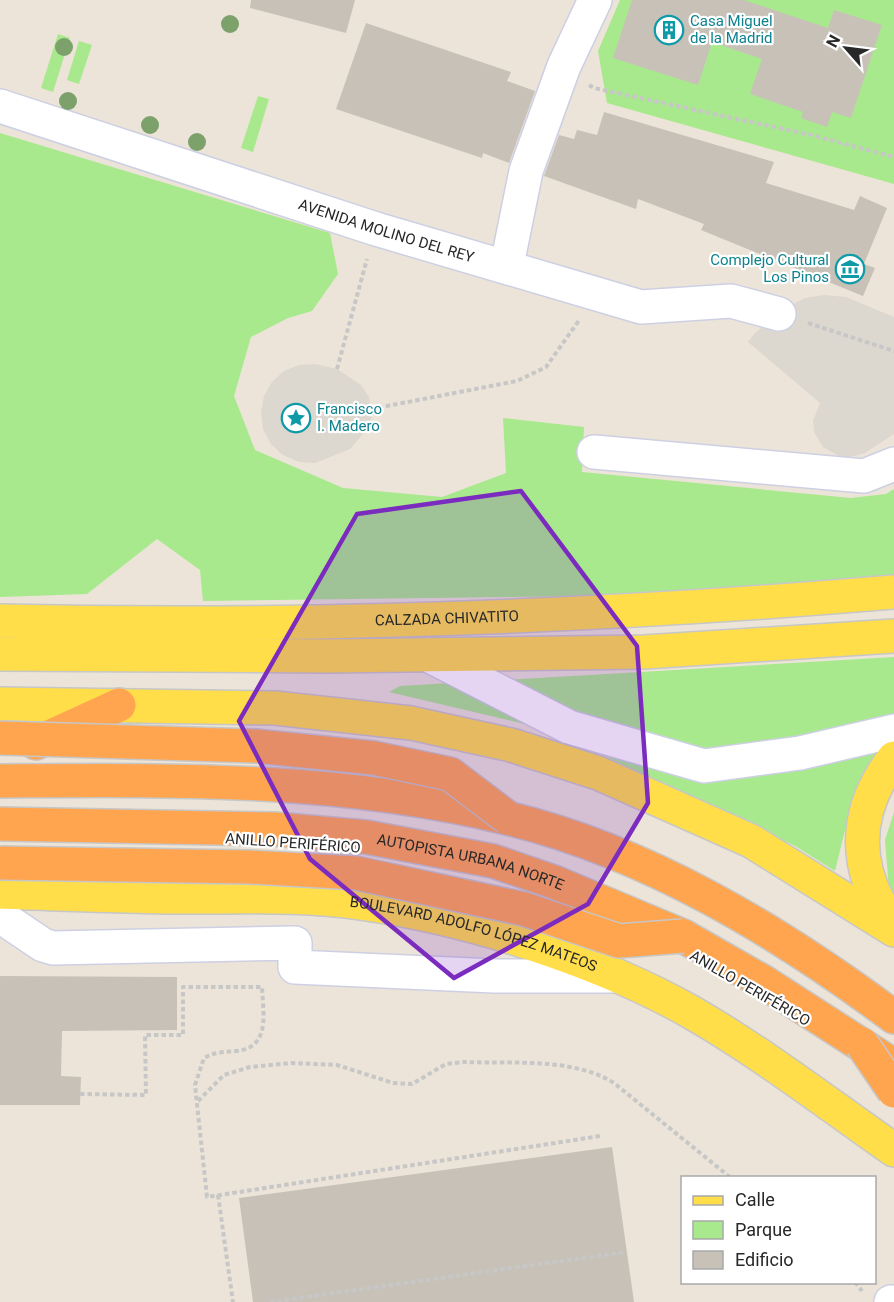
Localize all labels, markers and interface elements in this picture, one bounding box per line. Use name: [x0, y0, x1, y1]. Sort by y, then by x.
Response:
place label: Casa Miguel de la Madrid: [690, 12, 773, 47]
building icon: Casa Miguel de la Madrid: [653, 14, 685, 46]
north arrow: [816, 18, 876, 78]
text: N: [822, 32, 844, 51]
street label: AVENIDA MOLINO DEL REY: [296, 195, 476, 266]
place label: Complejo Cultural Los Pinos: [710, 251, 829, 286]
museum icon: Complejo Cultural Los Pinos: [834, 253, 866, 285]
place label: Francisco I. Madero: [317, 400, 382, 435]
place icon: Francisco I. Madero: [280, 402, 312, 434]
street label: CALZADA CHIVATITO: [375, 607, 519, 630]
street label: ANILLO PERIFÉRICO: [225, 829, 361, 857]
street label: AUTOPISTA URBANA NORTE: [375, 830, 567, 894]
street label: BOULEVARD ADOLFO LÓPEZ MATEOS: [349, 893, 600, 976]
street label: ANILLO PERIFÉRICO: [687, 946, 813, 1030]
legend: [681, 1176, 876, 1284]
text: Calle: [735, 1189, 775, 1210]
text: Parque: [735, 1219, 792, 1240]
text: Edificio: [735, 1249, 794, 1270]

